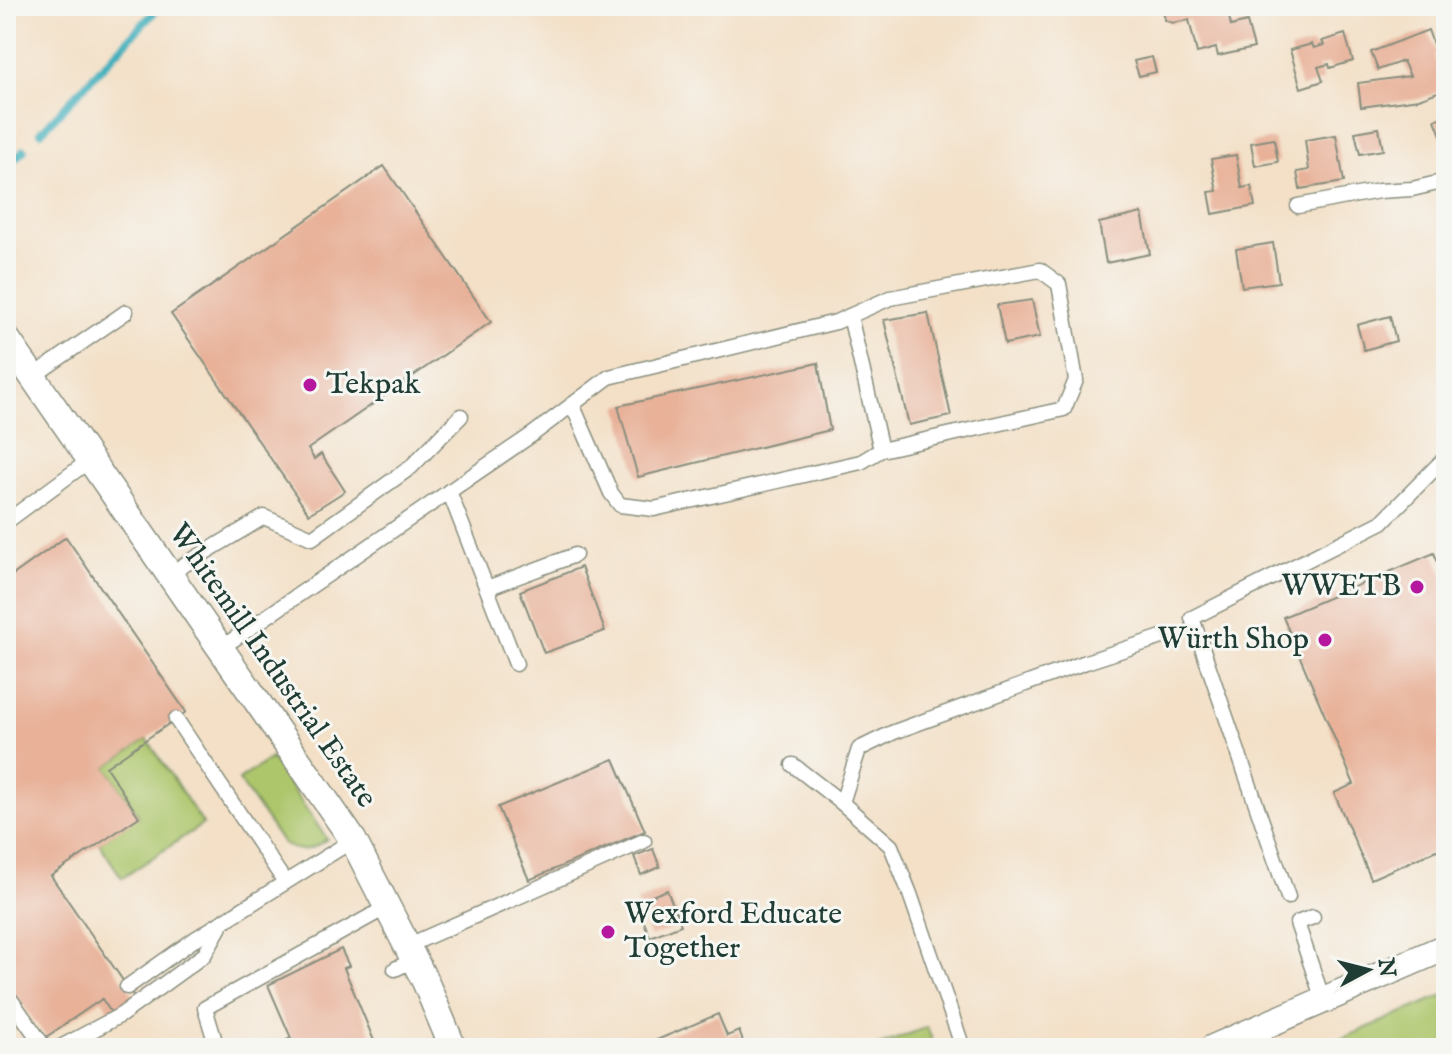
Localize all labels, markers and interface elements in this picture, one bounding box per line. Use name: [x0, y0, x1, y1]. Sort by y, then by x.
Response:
place label: Tekpak: [326, 366, 421, 404]
marker: Tekpak: [301, 376, 319, 394]
street label: Whitemill Industrial Estate: [159, 516, 385, 816]
place label: WWETB: [1281, 568, 1401, 606]
marker: WWETB: [1408, 578, 1426, 596]
place label: Würth Shop: [1158, 621, 1309, 659]
marker: Würth Shop: [1316, 631, 1334, 649]
place label: Wexford Educate Together: [624, 896, 842, 968]
marker: Wexford Educate Together: [599, 923, 617, 941]
north arrow: [1328, 930, 1408, 1010]
text: N: [1371, 956, 1401, 979]

